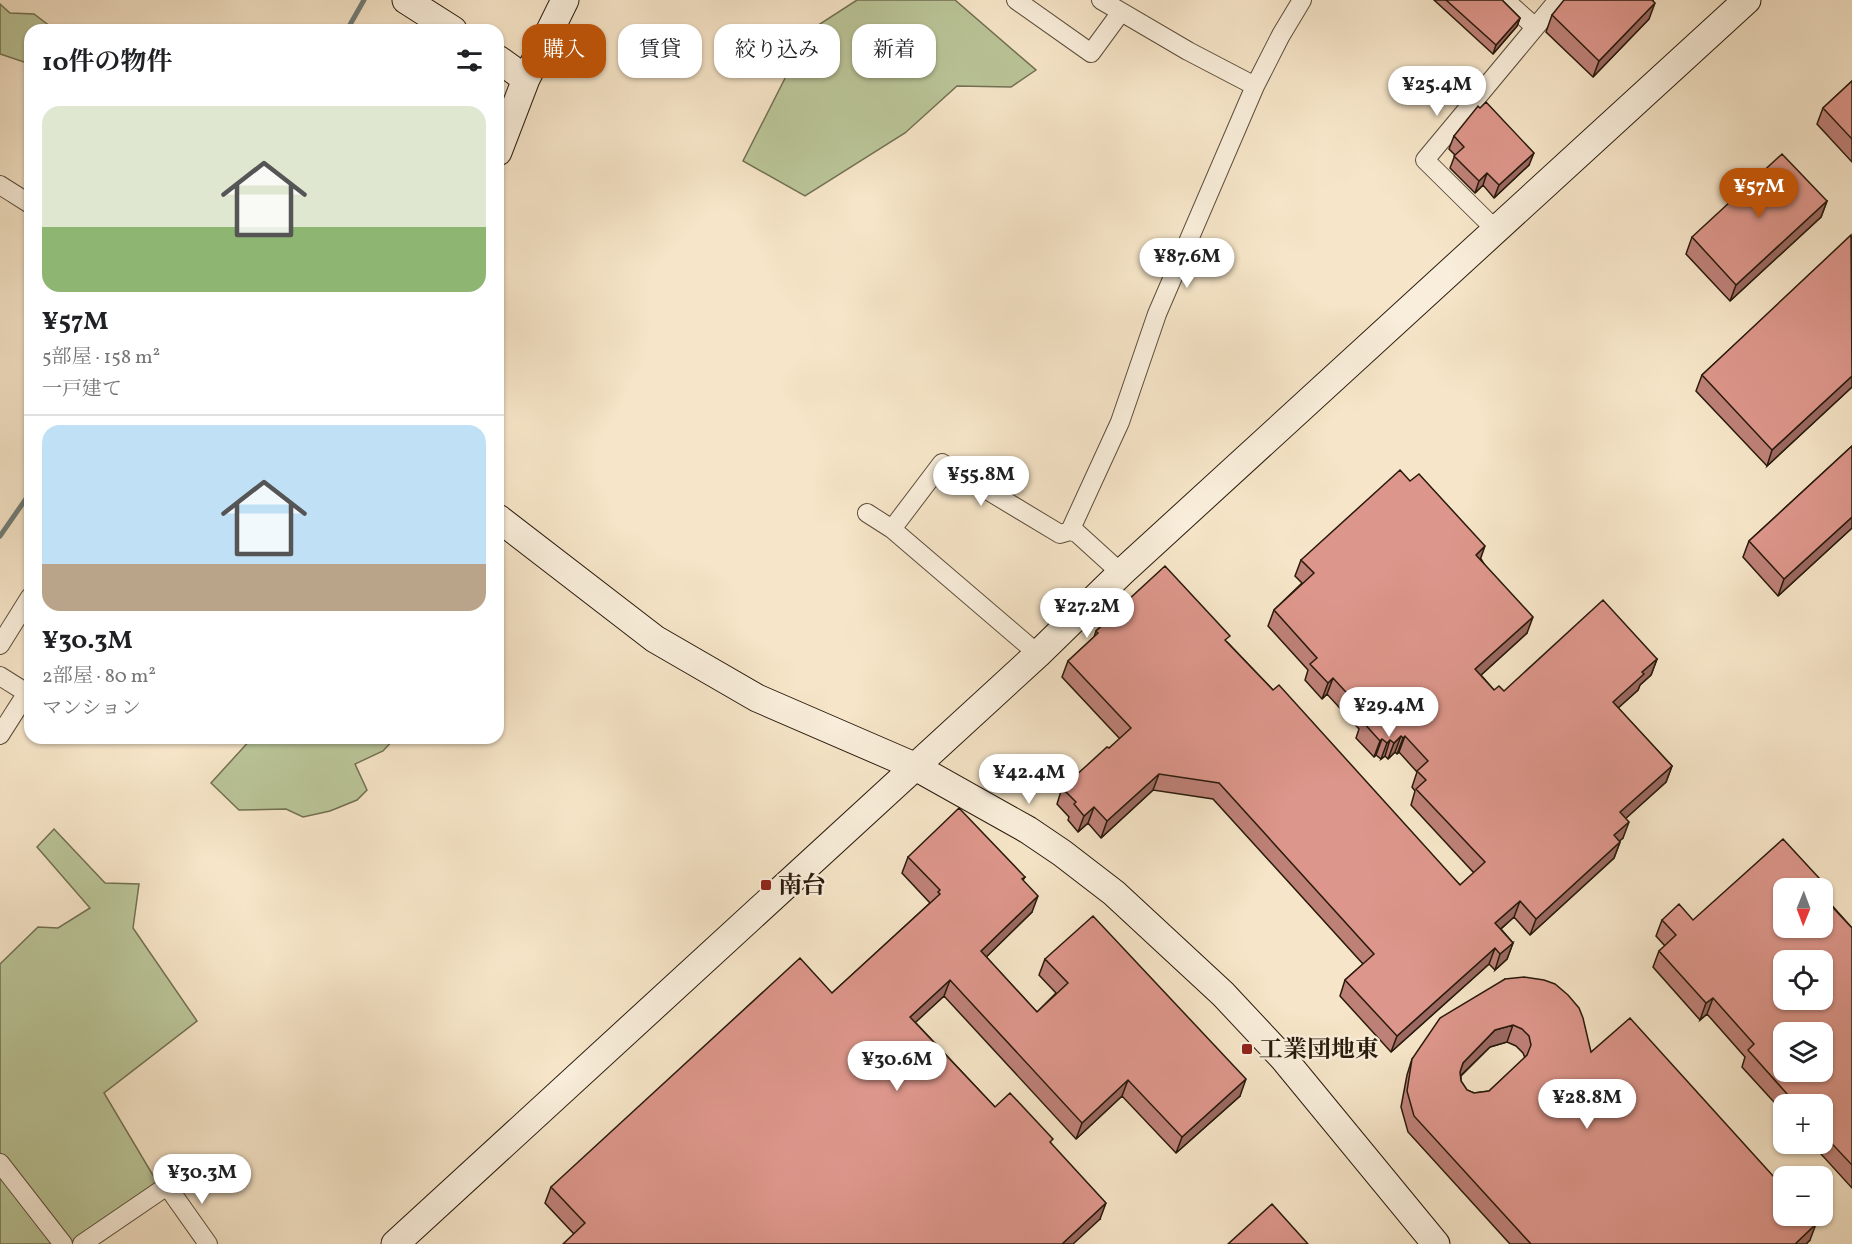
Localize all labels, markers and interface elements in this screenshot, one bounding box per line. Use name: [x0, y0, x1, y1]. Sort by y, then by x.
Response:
chip: 購入: [522, 24, 606, 78]
chip: 賃貸: [618, 24, 702, 78]
chip: 絞り込み: [714, 24, 840, 78]
chip: 新着: [852, 24, 936, 78]
icon: filters: [453, 44, 486, 77]
text: 10件の物件: [42, 45, 172, 81]
pin: ¥25.4M: [1388, 66, 1486, 117]
text: ¥25.4M: [1402, 71, 1472, 99]
icon: home: [210, 145, 318, 253]
pin: ¥57M: [1723, 168, 1795, 219]
text: ¥57M: [1733, 173, 1785, 201]
pin: ¥87.6M: [1138, 238, 1236, 289]
text: ¥87.6M: [1153, 243, 1221, 271]
text: ¥57M: [42, 304, 108, 340]
text: 5部屋 · 158 m²: [42, 344, 160, 372]
text: 一戸建て: [42, 376, 122, 404]
pin: ¥55.8M: [932, 456, 1030, 507]
text: ¥55.8M: [947, 461, 1015, 489]
icon: home: [210, 464, 318, 572]
pin: ¥27.2M: [1038, 588, 1136, 639]
text: ¥27.2M: [1054, 593, 1120, 621]
text: ¥30.3M: [42, 623, 133, 659]
text: 2部屋 · 80 m²: [42, 663, 156, 691]
pin: ¥29.4M: [1340, 687, 1438, 738]
text: ¥29.4M: [1353, 692, 1425, 720]
text: マンション: [42, 695, 141, 723]
pin: ¥42.4M: [980, 754, 1078, 805]
text: ¥42.4M: [993, 759, 1065, 787]
place label: 南台: [778, 870, 826, 904]
marker: 南台: [759, 878, 773, 892]
north arrow: [1773, 878, 1833, 938]
map controls: [1773, 878, 1833, 1226]
button: locate: [1773, 950, 1833, 1010]
button: layers: [1773, 1022, 1833, 1082]
place label: 工業団地東: [1259, 1034, 1379, 1068]
pin: ¥30.6M: [848, 1041, 946, 1092]
marker: 工業団地東: [1240, 1042, 1254, 1056]
text: ¥30.6M: [862, 1046, 932, 1074]
pin: ¥28.8M: [1538, 1079, 1636, 1130]
text: ¥28.8M: [1552, 1084, 1622, 1112]
button: +: [1773, 1094, 1833, 1154]
pin: ¥30.3M: [153, 1154, 251, 1205]
text: ¥30.3M: [167, 1159, 237, 1187]
button: −: [1773, 1166, 1833, 1226]

